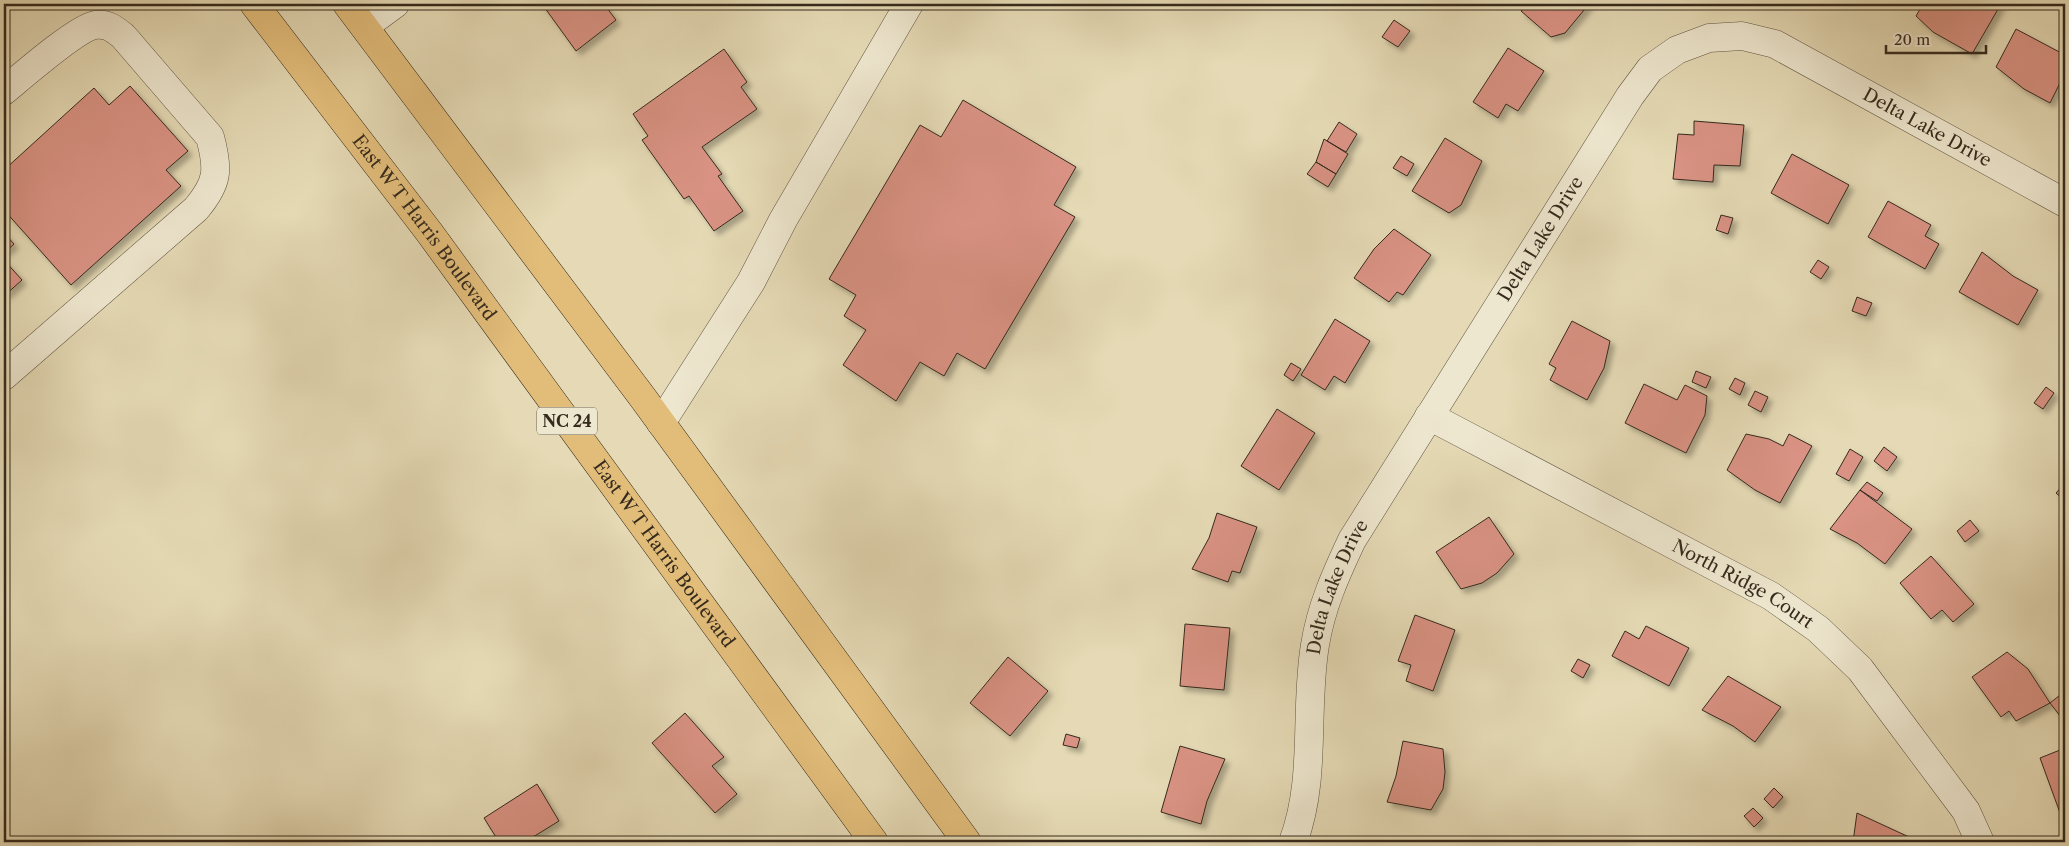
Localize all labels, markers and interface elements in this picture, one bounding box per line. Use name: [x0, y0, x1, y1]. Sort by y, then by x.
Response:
scale bar: [1886, 22, 1986, 54]
text: 20 m: [1894, 30, 1930, 49]
street label: Delta Lake Drive: [1859, 83, 1995, 172]
street label: East W T Harris Boulevard: [347, 130, 501, 325]
street label: Delta Lake Drive: [1493, 172, 1588, 305]
road number: NC 24: [537, 408, 597, 434]
street label: East W T Harris Boulevard: [588, 456, 739, 652]
street label: Delta Lake Drive: [1303, 516, 1373, 656]
street label: North Ridge Court: [1668, 535, 1818, 634]

